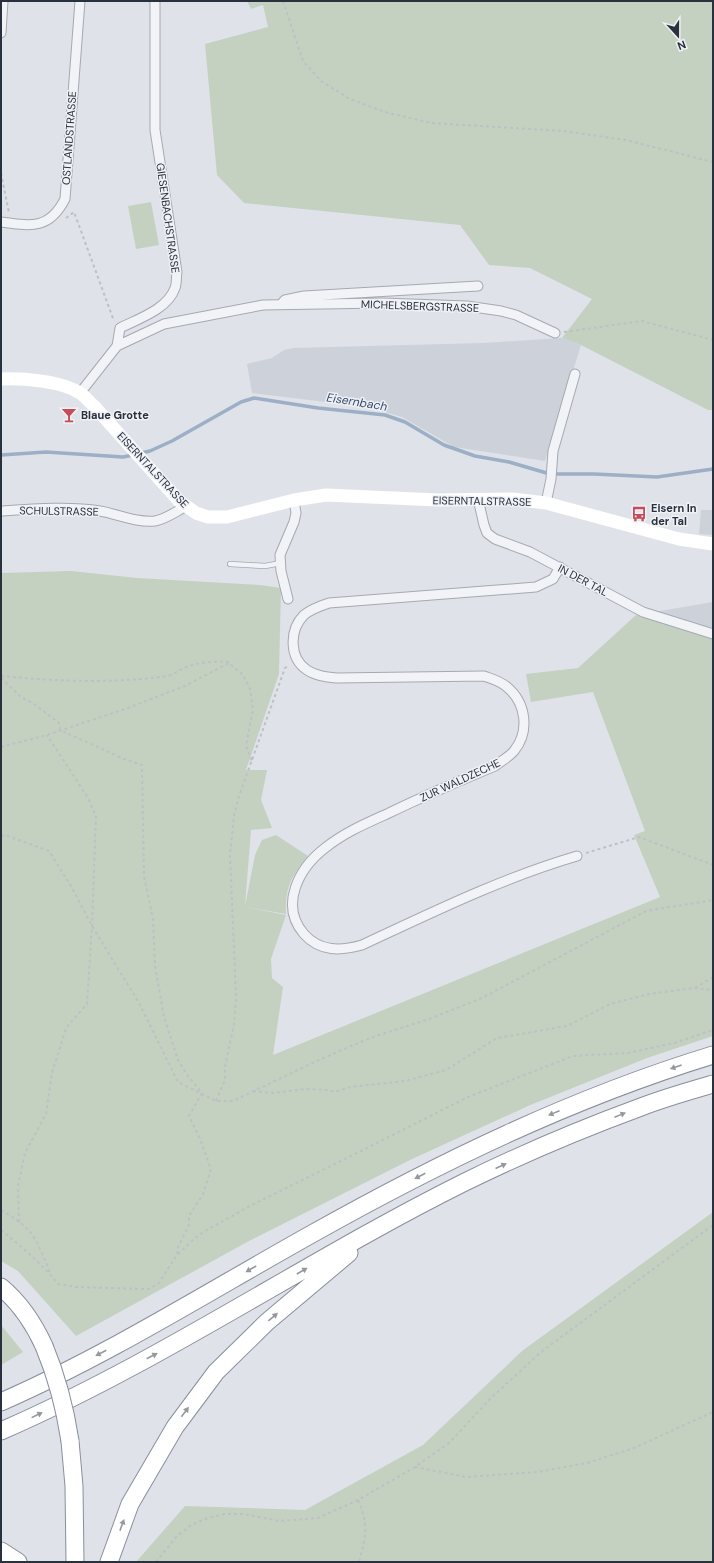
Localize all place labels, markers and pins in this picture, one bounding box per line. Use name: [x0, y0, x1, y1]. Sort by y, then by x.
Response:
bar icon: Blaue Grotte: [60, 406, 78, 424]
place label: Blaue Grotte: [81, 408, 149, 422]
place label: Eisern In der Tal: [651, 501, 697, 528]
bus stop icon: Eisern In der Tal: [630, 505, 648, 523]

